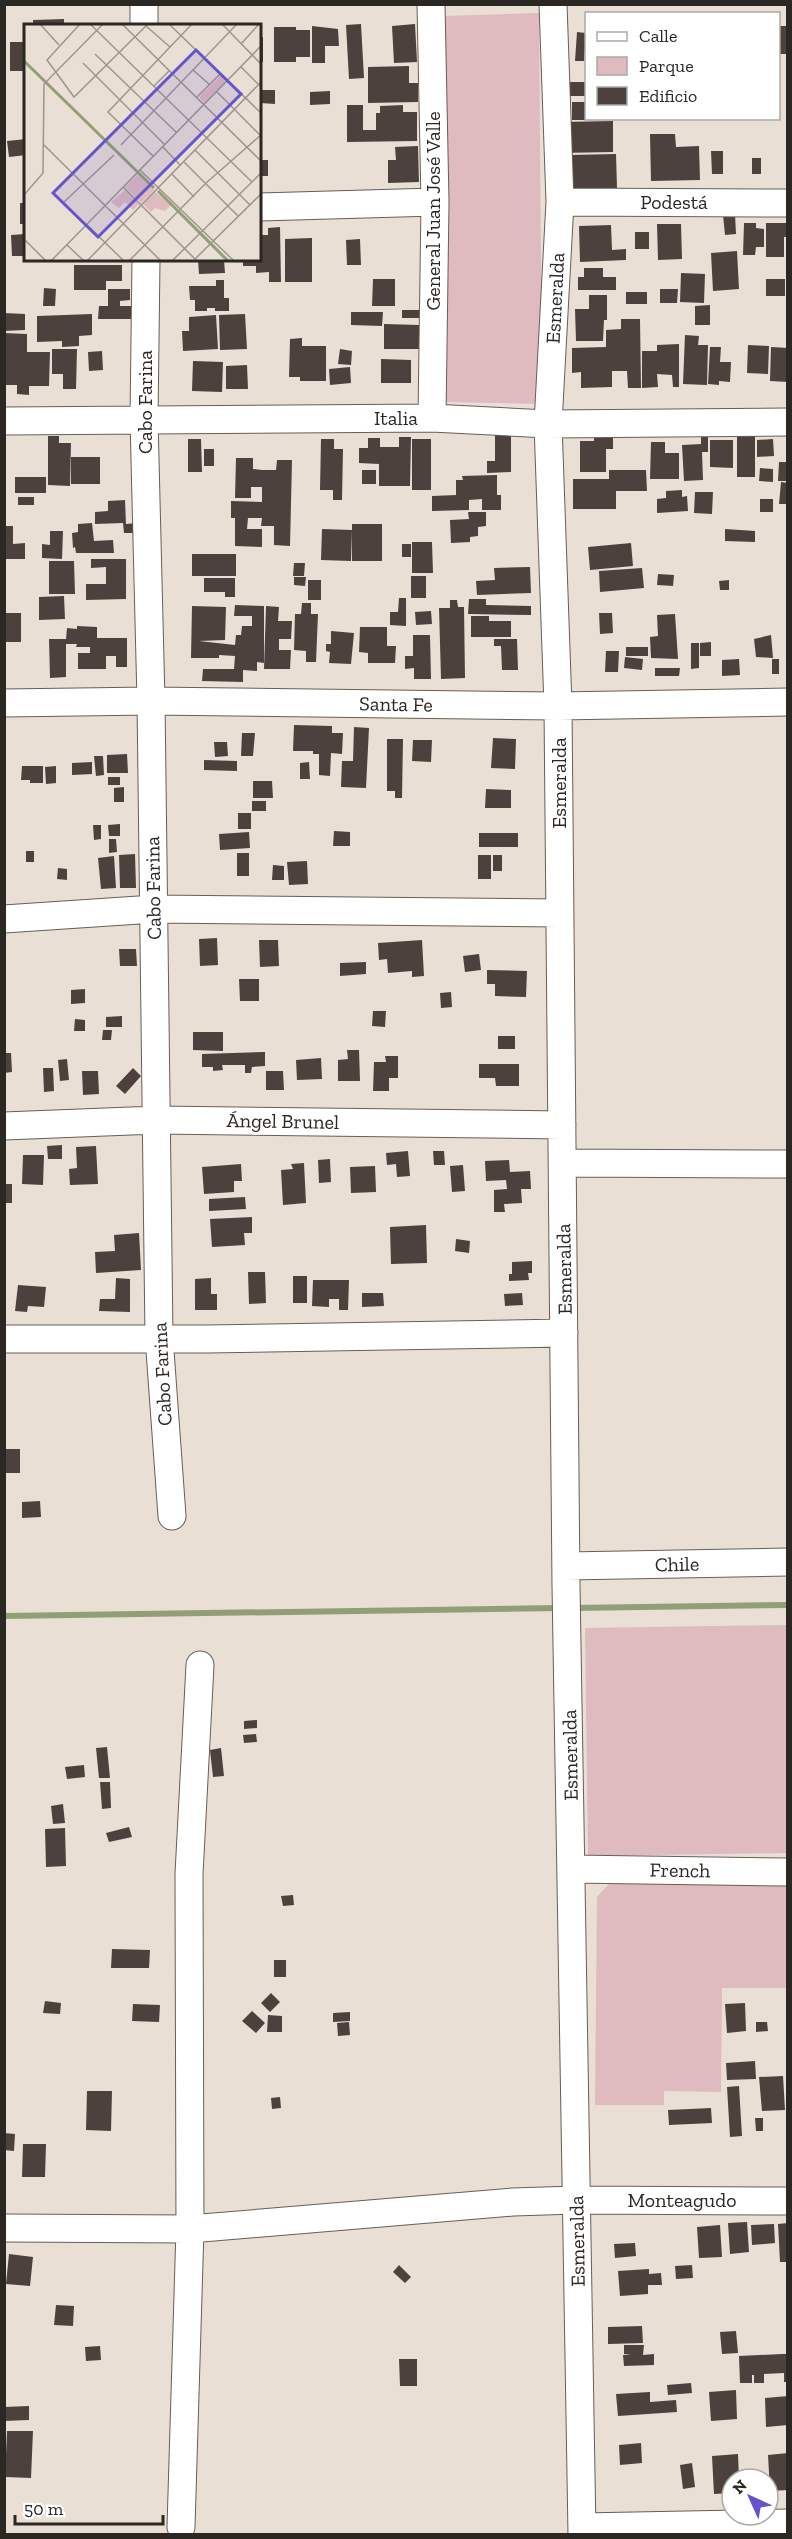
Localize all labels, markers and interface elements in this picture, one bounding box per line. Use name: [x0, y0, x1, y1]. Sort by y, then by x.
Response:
legend: [585, 12, 780, 120]
inset map: [24, 24, 261, 261]
text: Calle: [639, 25, 677, 47]
text: Parque: [639, 55, 694, 77]
text: Edificio: [639, 85, 697, 107]
street label: General Juan José Valle: [421, 111, 445, 311]
street label: Podestá: [640, 190, 708, 214]
street label: Esmeralda: [541, 251, 569, 344]
street label: Cabo Farina: [133, 350, 157, 454]
street label: Italia: [374, 406, 418, 430]
street label: Santa Fe: [359, 691, 433, 717]
street label: Esmeralda: [547, 737, 571, 829]
street label: Cabo Farina: [140, 836, 166, 940]
street label: Ángel Brunel: [227, 1108, 339, 1134]
street label: Esmeralda: [551, 1223, 577, 1315]
street label: Cabo Farina: [147, 1321, 177, 1426]
street label: Chile: [655, 1552, 699, 1576]
street label: Esmeralda: [557, 1709, 583, 1801]
street label: French: [649, 1857, 711, 1883]
street label: Monteagudo: [628, 2188, 736, 2212]
street label: Esmeralda: [564, 2195, 590, 2287]
north arrow: [720, 2467, 780, 2527]
text: N: [729, 2476, 751, 2498]
scale bar: [15, 2488, 164, 2526]
text: 50 m: [24, 2498, 64, 2520]

